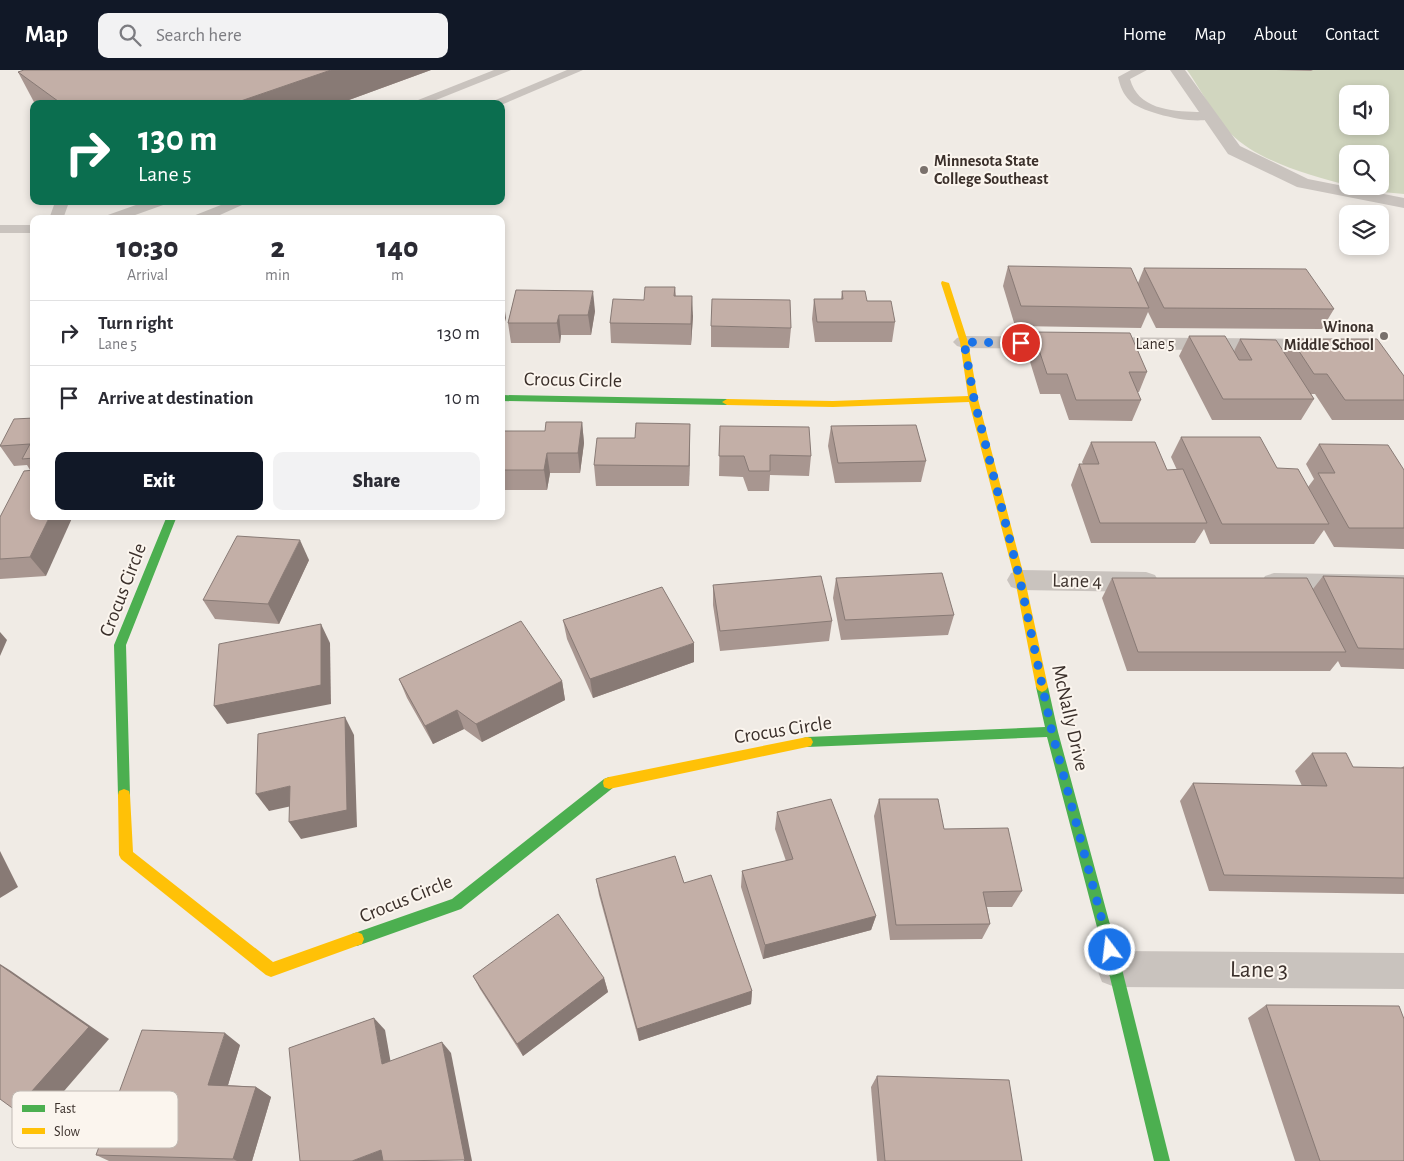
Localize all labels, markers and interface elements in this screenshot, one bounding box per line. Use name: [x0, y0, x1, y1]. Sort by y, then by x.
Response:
search box: [98, 13, 448, 58]
icon: search: [116, 21, 144, 49]
text: Map: [25, 23, 68, 47]
text: Search here: [156, 26, 242, 45]
text: Home: [1123, 26, 1166, 44]
text: Map: [1194, 26, 1226, 44]
text: About: [1254, 26, 1297, 44]
text: Contact: [1325, 26, 1379, 44]
map controls: [1339, 85, 1389, 255]
button: sound: [1339, 85, 1389, 135]
icon: right: [55, 120, 120, 185]
text: 130 m: [138, 122, 217, 157]
button: search: [1339, 145, 1389, 195]
place label: Minnesota State College Southeast: [934, 153, 1049, 187]
text: Lane 5: [138, 163, 191, 185]
marker: Minnesota State College Southeast: [918, 164, 930, 176]
button: layers: [1339, 205, 1389, 255]
text: 10:30: [116, 233, 179, 263]
text: 2: [270, 233, 285, 263]
text: 140: [377, 233, 419, 263]
text: Arrival: [127, 267, 168, 283]
text: min: [265, 267, 290, 283]
text: m: [391, 267, 404, 283]
text: Turn right: [98, 314, 173, 333]
icon: right: [55, 319, 83, 347]
place label: Winona Middle School: [1284, 319, 1374, 353]
pin: [1000, 322, 1042, 364]
text: 130 m: [437, 324, 480, 343]
icon: arrive: [1007, 329, 1035, 357]
marker: Winona Middle School: [1378, 330, 1390, 342]
text: Lane 5: [98, 336, 137, 352]
street label: Lane 5: [1136, 336, 1174, 352]
street label: Crocus Circle: [524, 369, 622, 391]
icon: arrive: [55, 384, 83, 412]
text: Arrive at destination: [98, 389, 254, 408]
text: 10 m: [445, 389, 480, 408]
button: Exit: [55, 452, 263, 510]
button: Share: [273, 452, 480, 510]
street label: Crocus Circle: [96, 540, 150, 640]
street label: Lane 4: [1052, 571, 1102, 591]
street label: McNally Drive: [1048, 663, 1092, 773]
street label: Crocus Circle: [733, 712, 833, 748]
street label: Crocus Circle: [357, 871, 455, 927]
position arrow: [1083, 923, 1135, 975]
street label: Lane 3: [1230, 957, 1288, 983]
legend: [12, 1091, 178, 1148]
text: Fast: [54, 1102, 76, 1116]
text: Slow: [54, 1125, 81, 1139]

